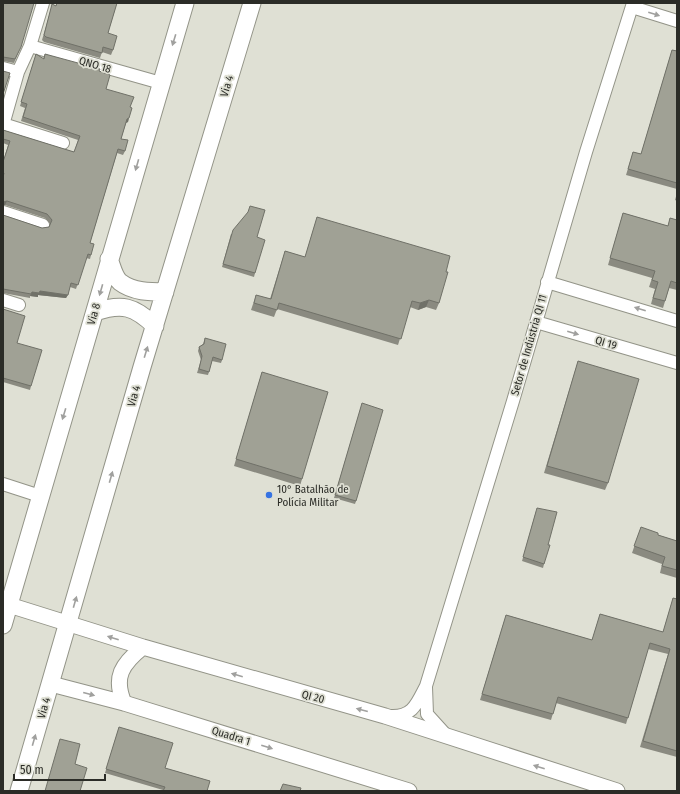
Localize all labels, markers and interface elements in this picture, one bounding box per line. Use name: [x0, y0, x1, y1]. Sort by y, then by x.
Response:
one-way arrow: [649, 11, 661, 17]
one-way arrow: [171, 35, 177, 47]
street label: QNO 18: [77, 54, 113, 76]
street label: Via 4: [218, 73, 237, 98]
one-way arrow: [134, 159, 140, 171]
one-way arrow: [98, 284, 104, 296]
street label: Setor de Indústria QI 11: [508, 293, 550, 397]
street label: Via 8: [85, 301, 103, 326]
one-way arrow: [633, 306, 645, 312]
one-way arrow: [568, 330, 580, 336]
street label: QI 19: [594, 334, 618, 352]
one-way arrow: [144, 346, 150, 358]
street label: Via 4: [125, 383, 143, 408]
one-way arrow: [61, 409, 67, 421]
one-way arrow: [108, 471, 114, 483]
place label: 10° Batalhão de Polícia Militar: [277, 483, 349, 509]
marker: 10° Batalhão de Polícia Militar: [264, 490, 274, 500]
one-way arrow: [72, 596, 78, 608]
one-way arrow: [106, 634, 118, 640]
one-way arrow: [231, 672, 243, 678]
street label: QI 20: [300, 688, 326, 706]
one-way arrow: [83, 691, 95, 697]
street label: Via 4: [35, 695, 53, 720]
one-way arrow: [356, 707, 368, 713]
street label: Quadra 1: [210, 724, 252, 748]
one-way arrow: [31, 734, 37, 746]
one-way arrow: [261, 744, 273, 750]
scale bar: [14, 756, 105, 782]
text: 50 m: [20, 763, 44, 777]
one-way arrow: [533, 764, 545, 770]

